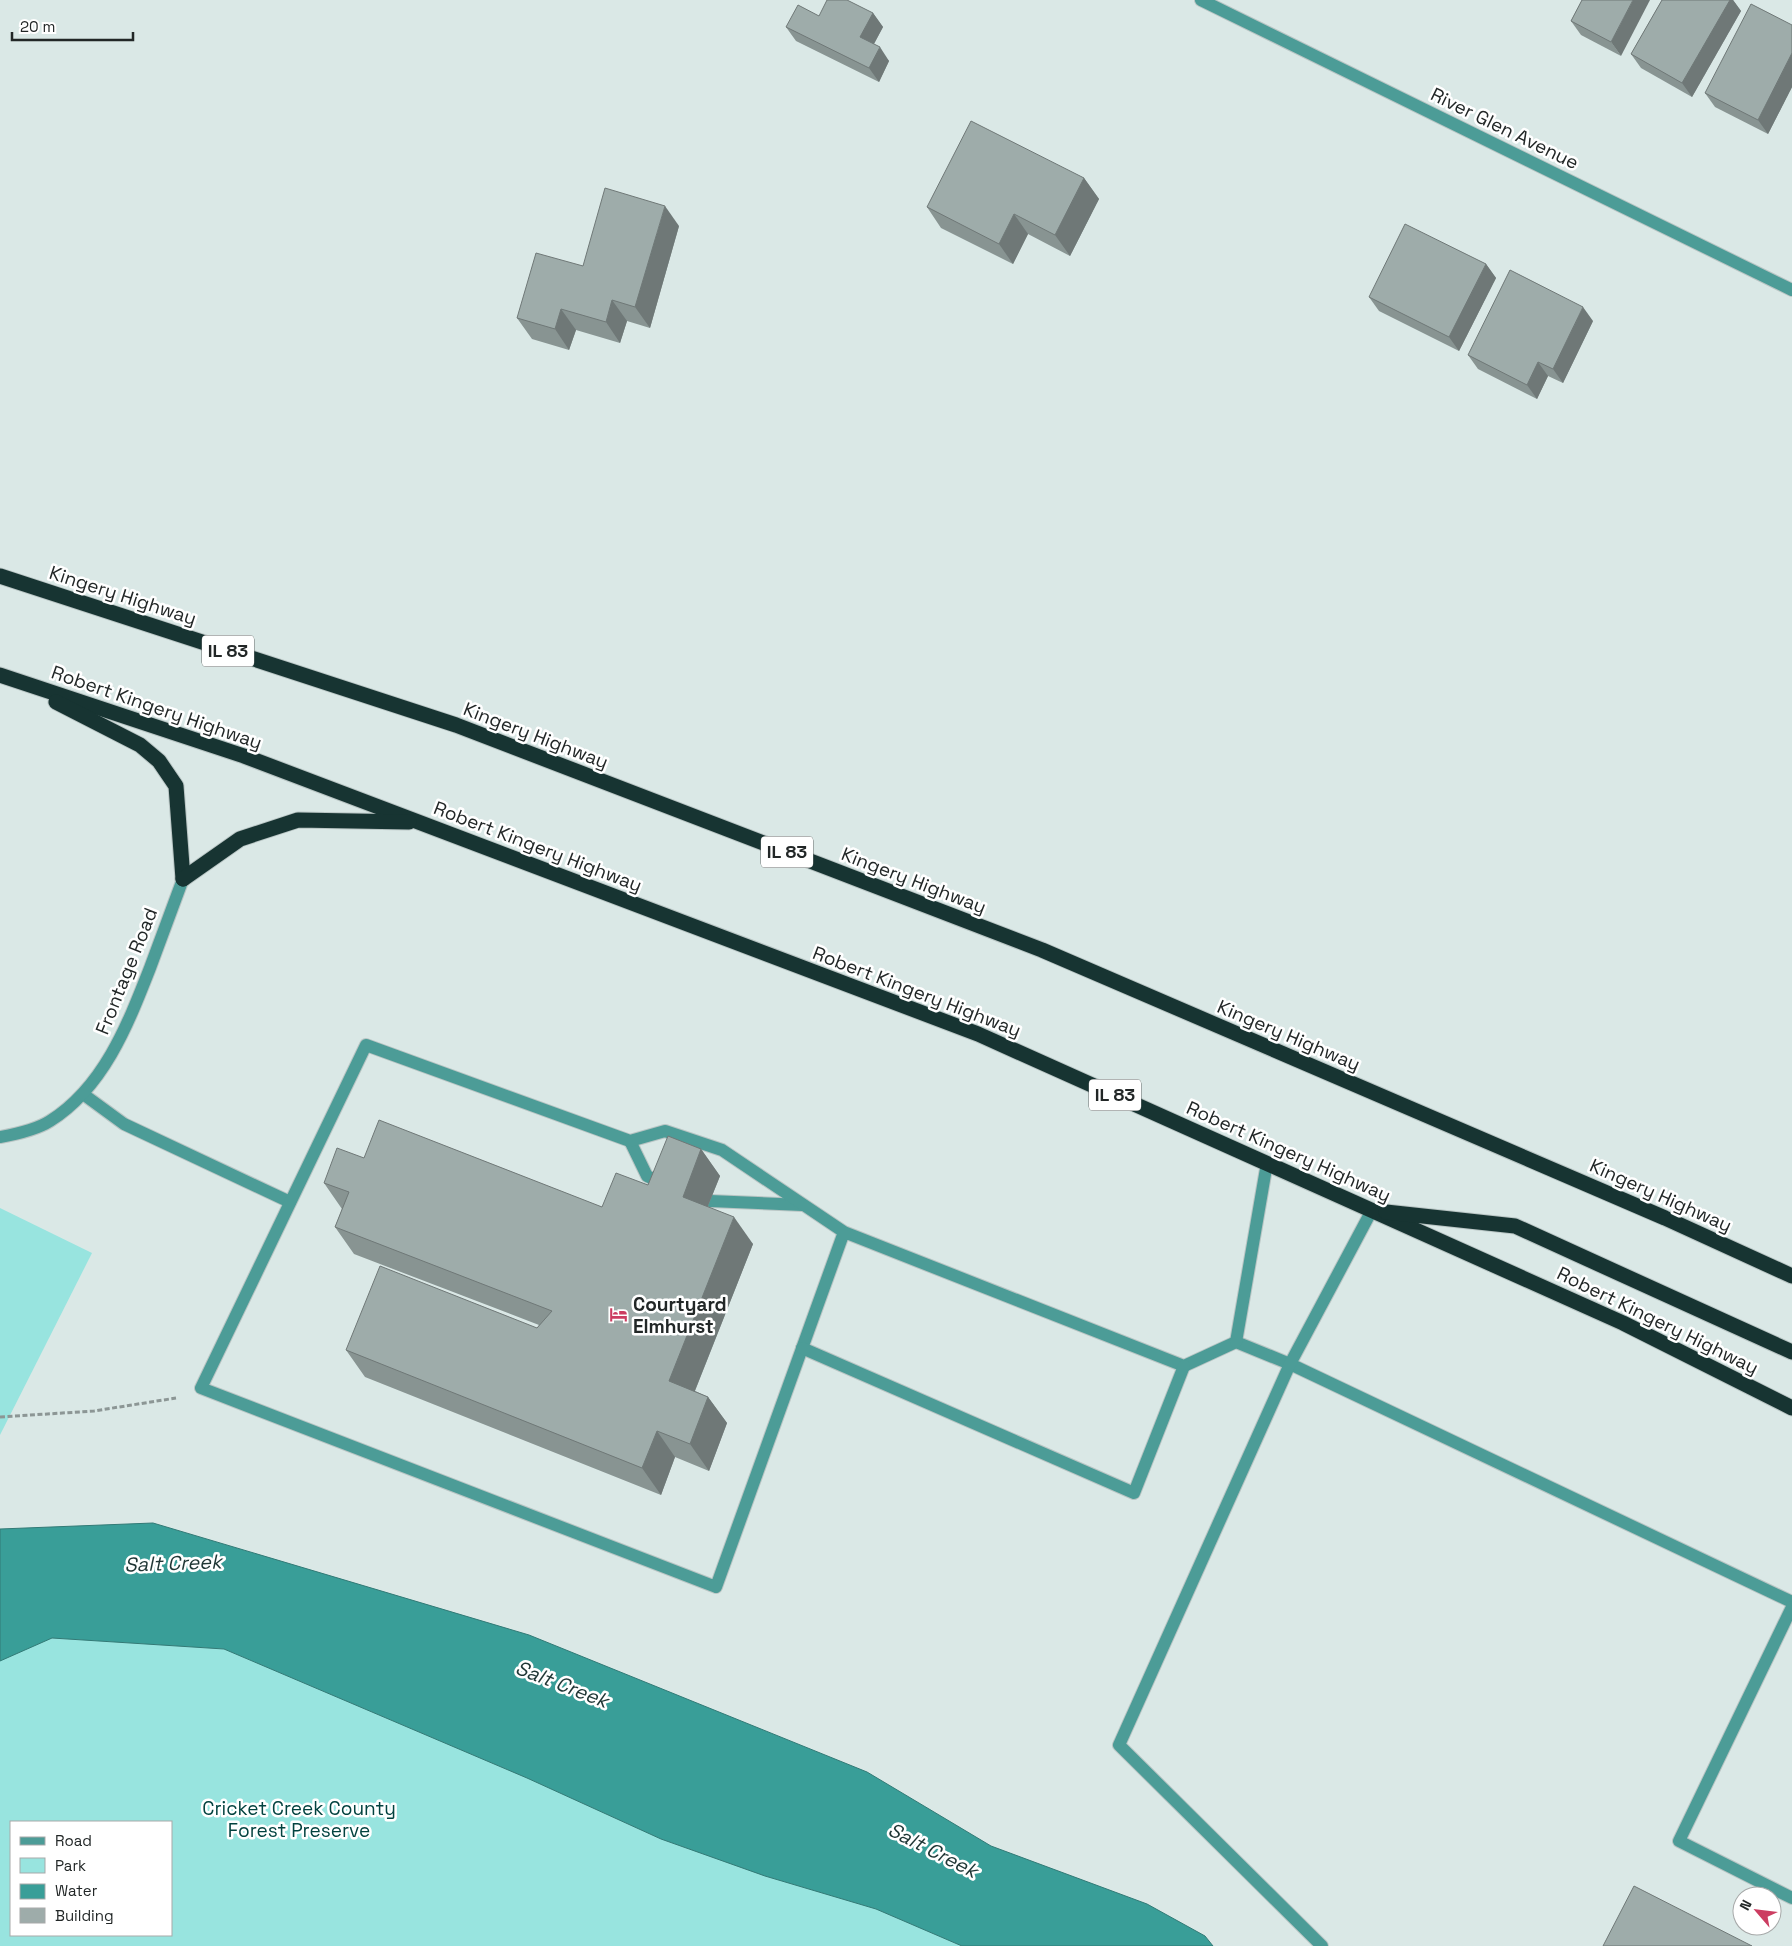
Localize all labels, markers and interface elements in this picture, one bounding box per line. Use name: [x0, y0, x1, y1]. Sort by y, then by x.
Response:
scale bar: [12, 10, 134, 42]
text: 20 m: [20, 17, 55, 36]
street label: River Glen Avenue: [1427, 82, 1583, 175]
street label: Kingery Highway: [46, 560, 200, 631]
road number: IL 83: [202, 636, 254, 666]
street label: Robert Kingery Highway: [48, 660, 266, 755]
street label: Kingery Highway: [460, 696, 612, 775]
street label: Robert Kingery Highway: [430, 795, 646, 898]
road number: IL 83: [761, 836, 813, 868]
street label: Kingery Highway: [838, 841, 990, 920]
street label: Frontage Road: [90, 904, 163, 1038]
street label: Robert Kingery Highway: [809, 940, 1025, 1043]
street label: Kingery Highway: [1213, 994, 1364, 1077]
road number: IL 83: [1089, 1080, 1141, 1110]
street label: Robert Kingery Highway: [1183, 1095, 1395, 1208]
street label: Kingery Highway: [1586, 1153, 1736, 1238]
street label: Robert Kingery Highway: [1553, 1261, 1763, 1380]
place label: Courtyard Elmhurst: [633, 1292, 727, 1339]
hotel icon: Courtyard Elmhurst: [609, 1305, 629, 1325]
water label: Salt Creek: [124, 1548, 224, 1578]
water label: Salt Creek: [512, 1654, 614, 1714]
park label: Cricket Creek County Forest Preserve: [202, 1796, 396, 1843]
water label: Salt Creek: [884, 1816, 984, 1885]
legend: [10, 1821, 172, 1936]
text: Road: [55, 1831, 92, 1850]
text: Park: [55, 1856, 86, 1875]
text: Water: [55, 1881, 98, 1900]
north arrow: [1732, 1886, 1782, 1936]
text: N: [1735, 1897, 1756, 1913]
text: Building: [55, 1906, 114, 1925]

